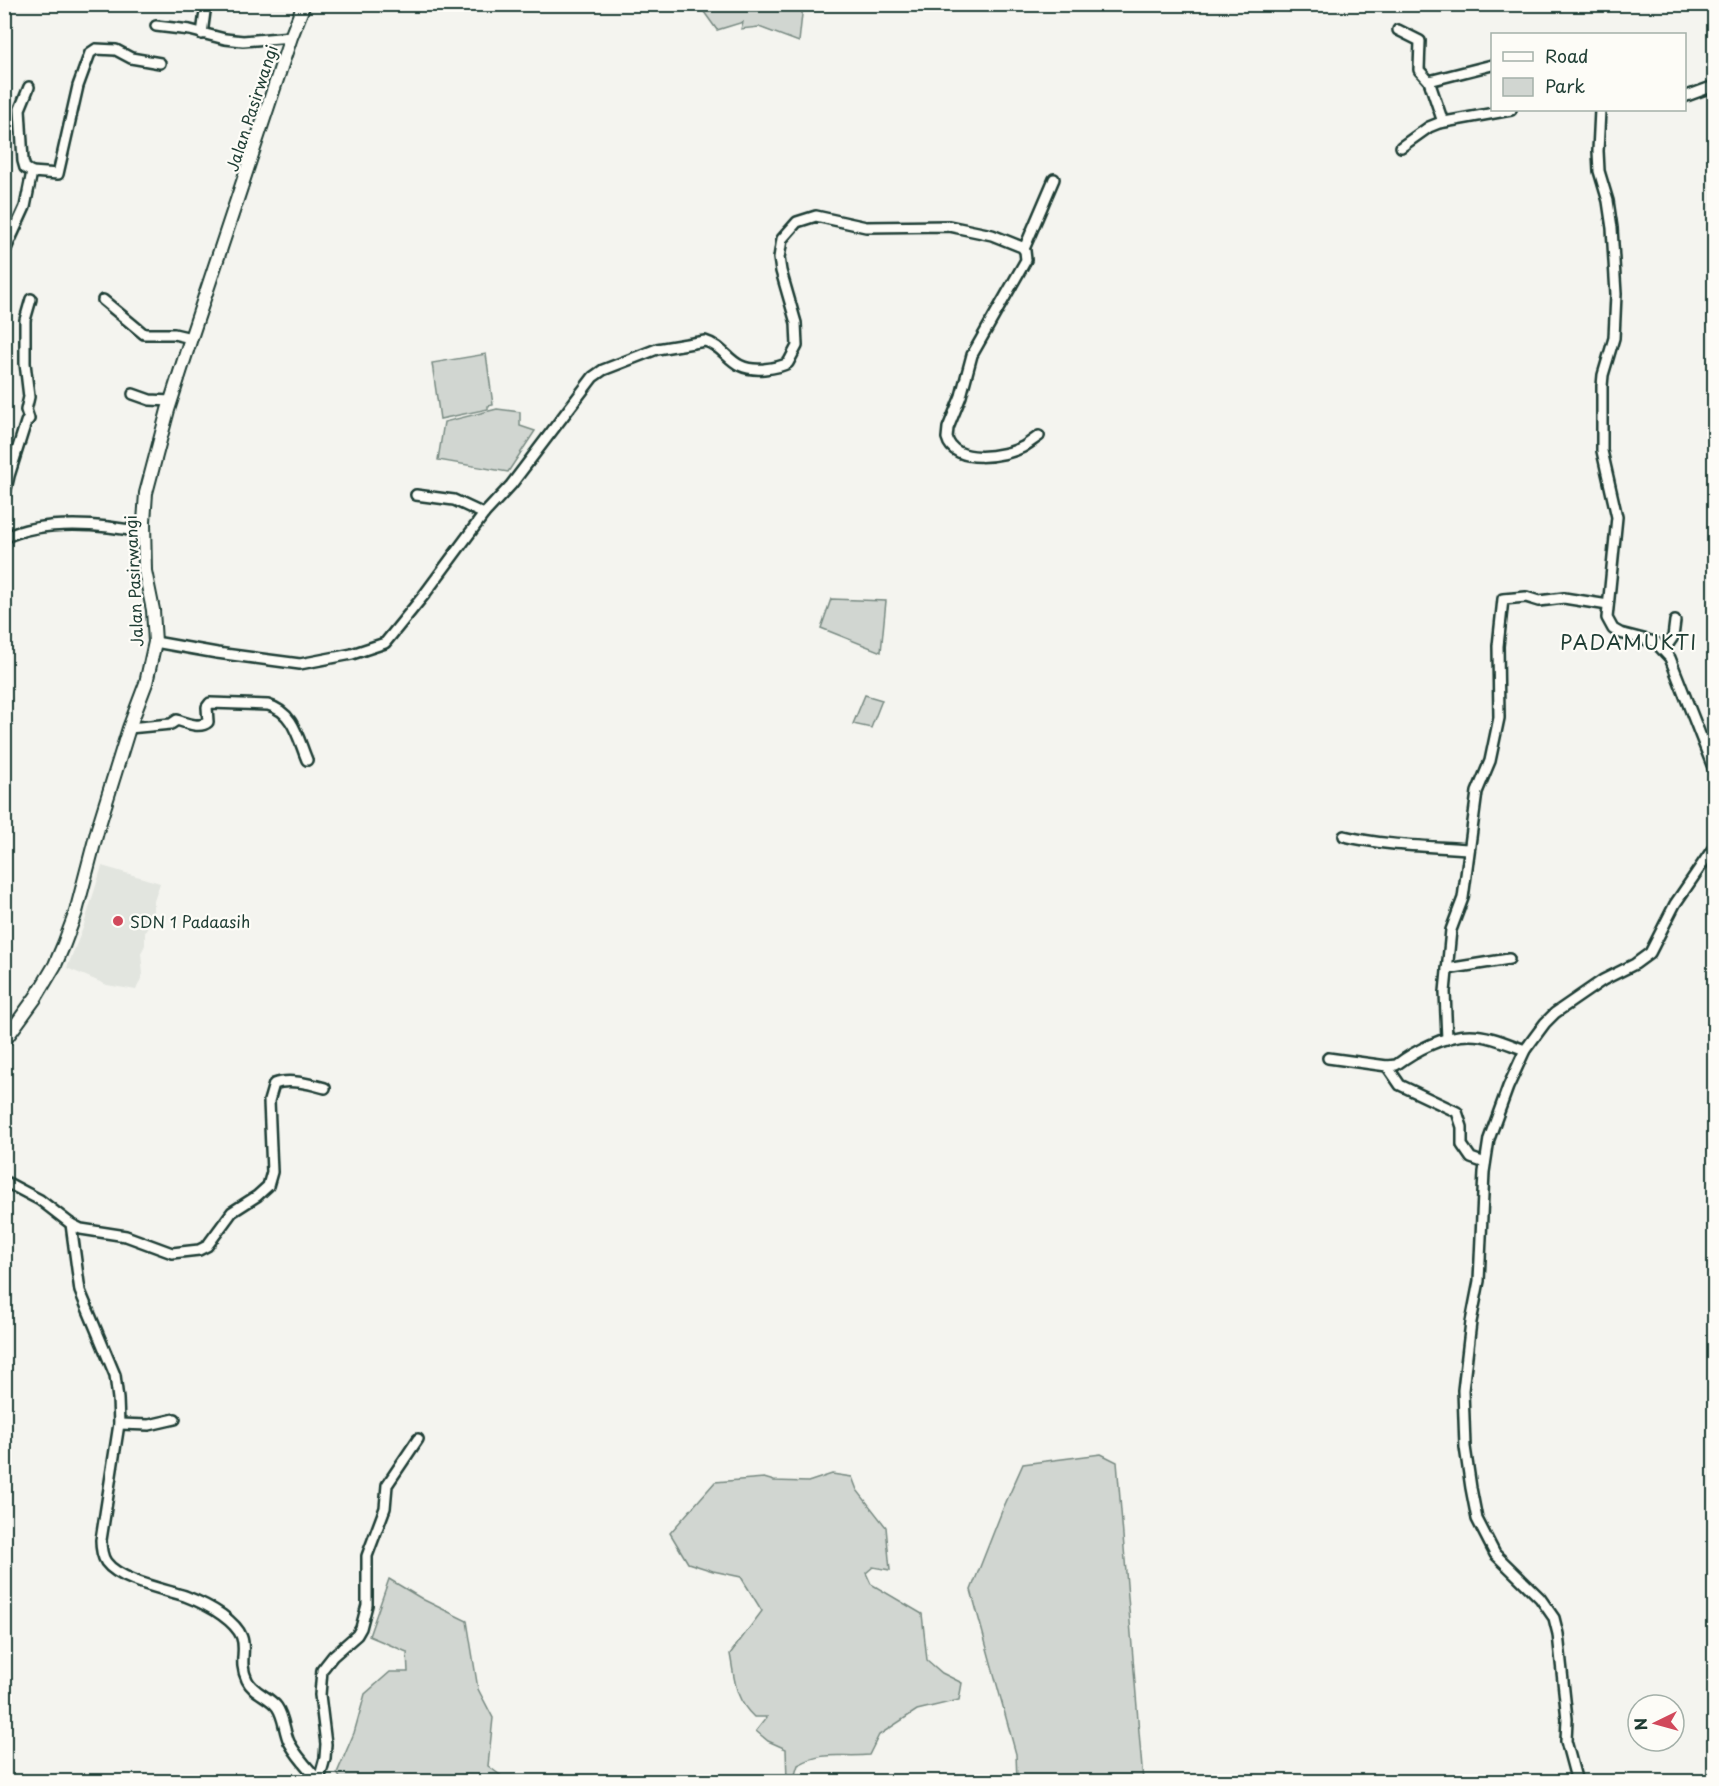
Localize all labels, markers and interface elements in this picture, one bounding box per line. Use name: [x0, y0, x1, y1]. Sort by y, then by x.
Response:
legend: [1491, 33, 1686, 111]
street label: Jalan Pasirwangi: [219, 42, 283, 174]
text: Road: [1545, 42, 1589, 69]
text: Park: [1545, 72, 1585, 99]
street label: Jalan Pasirwangi: [118, 515, 148, 647]
district label: PADAMUKTI: [1560, 627, 1698, 657]
place label: SDN 1 Padaasih: [130, 909, 250, 933]
marker: SDN 1 Padaasih: [111, 914, 125, 928]
north arrow: [1626, 1693, 1686, 1753]
text: N: [1628, 1717, 1653, 1732]

